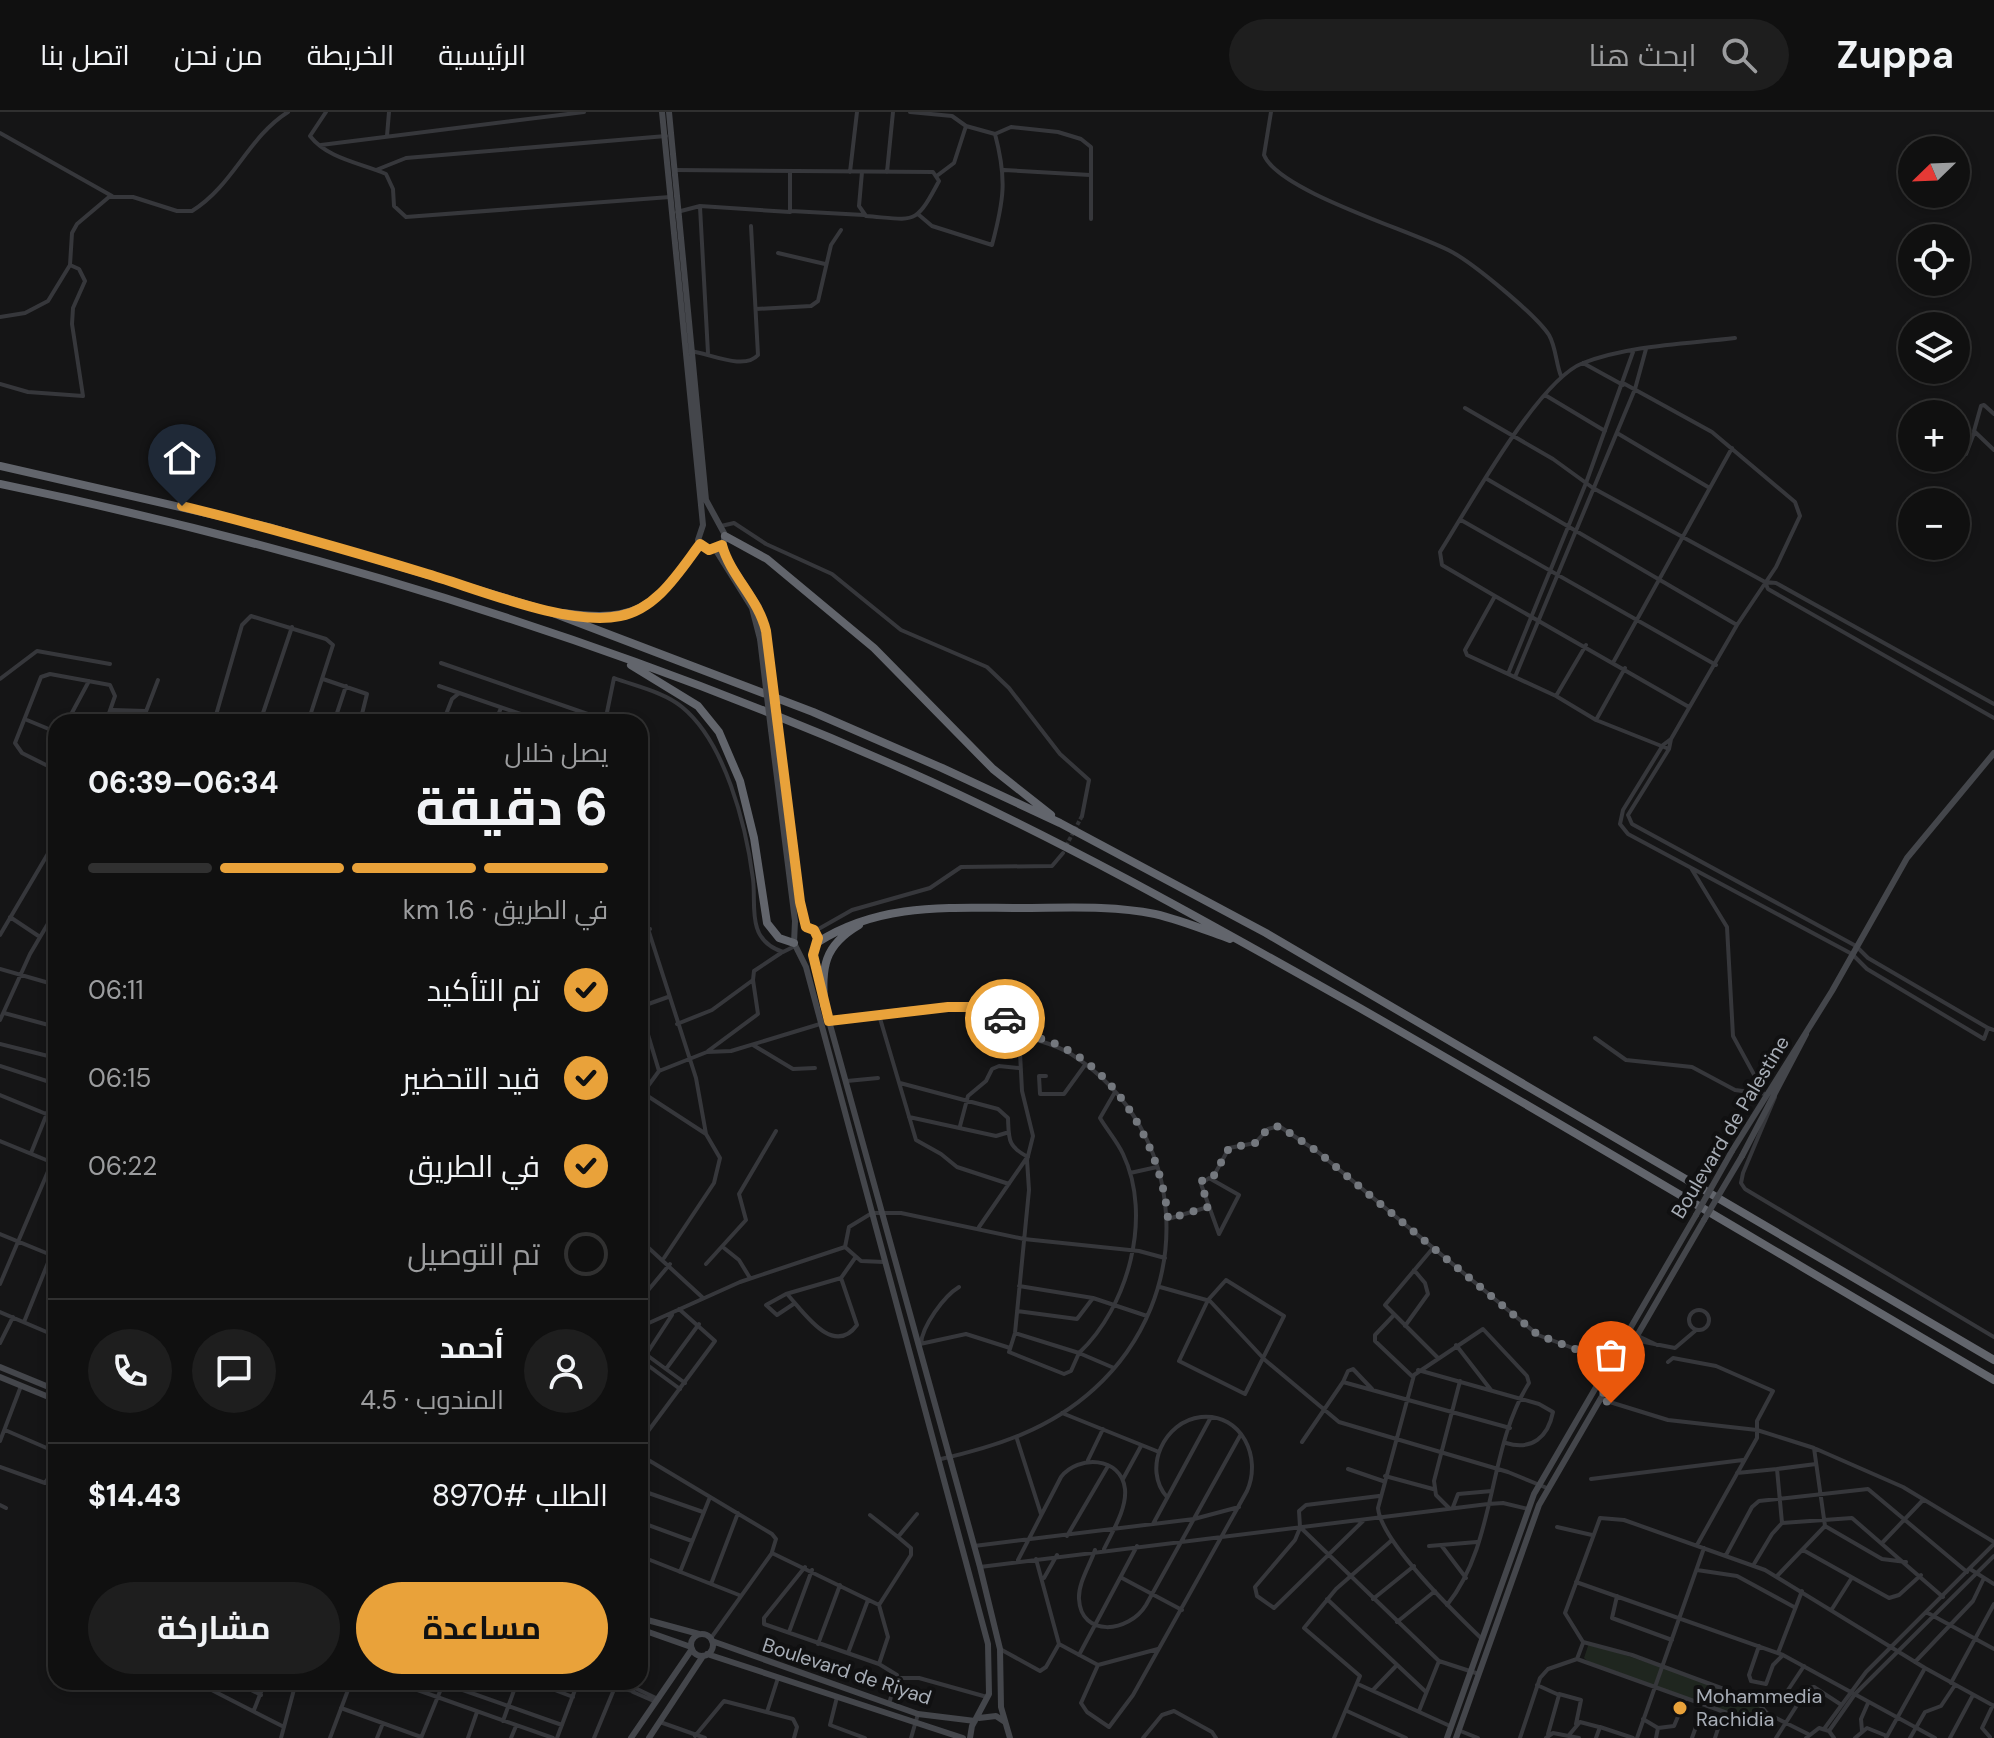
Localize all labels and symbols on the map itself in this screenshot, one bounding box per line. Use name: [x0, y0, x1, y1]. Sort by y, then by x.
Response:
north arrow: [1898, 136, 1970, 208]
pin: [148, 424, 216, 506]
courier: [965, 979, 1045, 1059]
street label: Boulevard de Palestine: [1665, 1031, 1795, 1223]
pin: [1577, 1321, 1645, 1403]
street label: Boulevard de Riyad: [759, 1631, 935, 1711]
place label: Mohammedia Rachidia: [1696, 1683, 1822, 1732]
marker: Mohammedia Rachidia: [1671, 1699, 1689, 1717]

